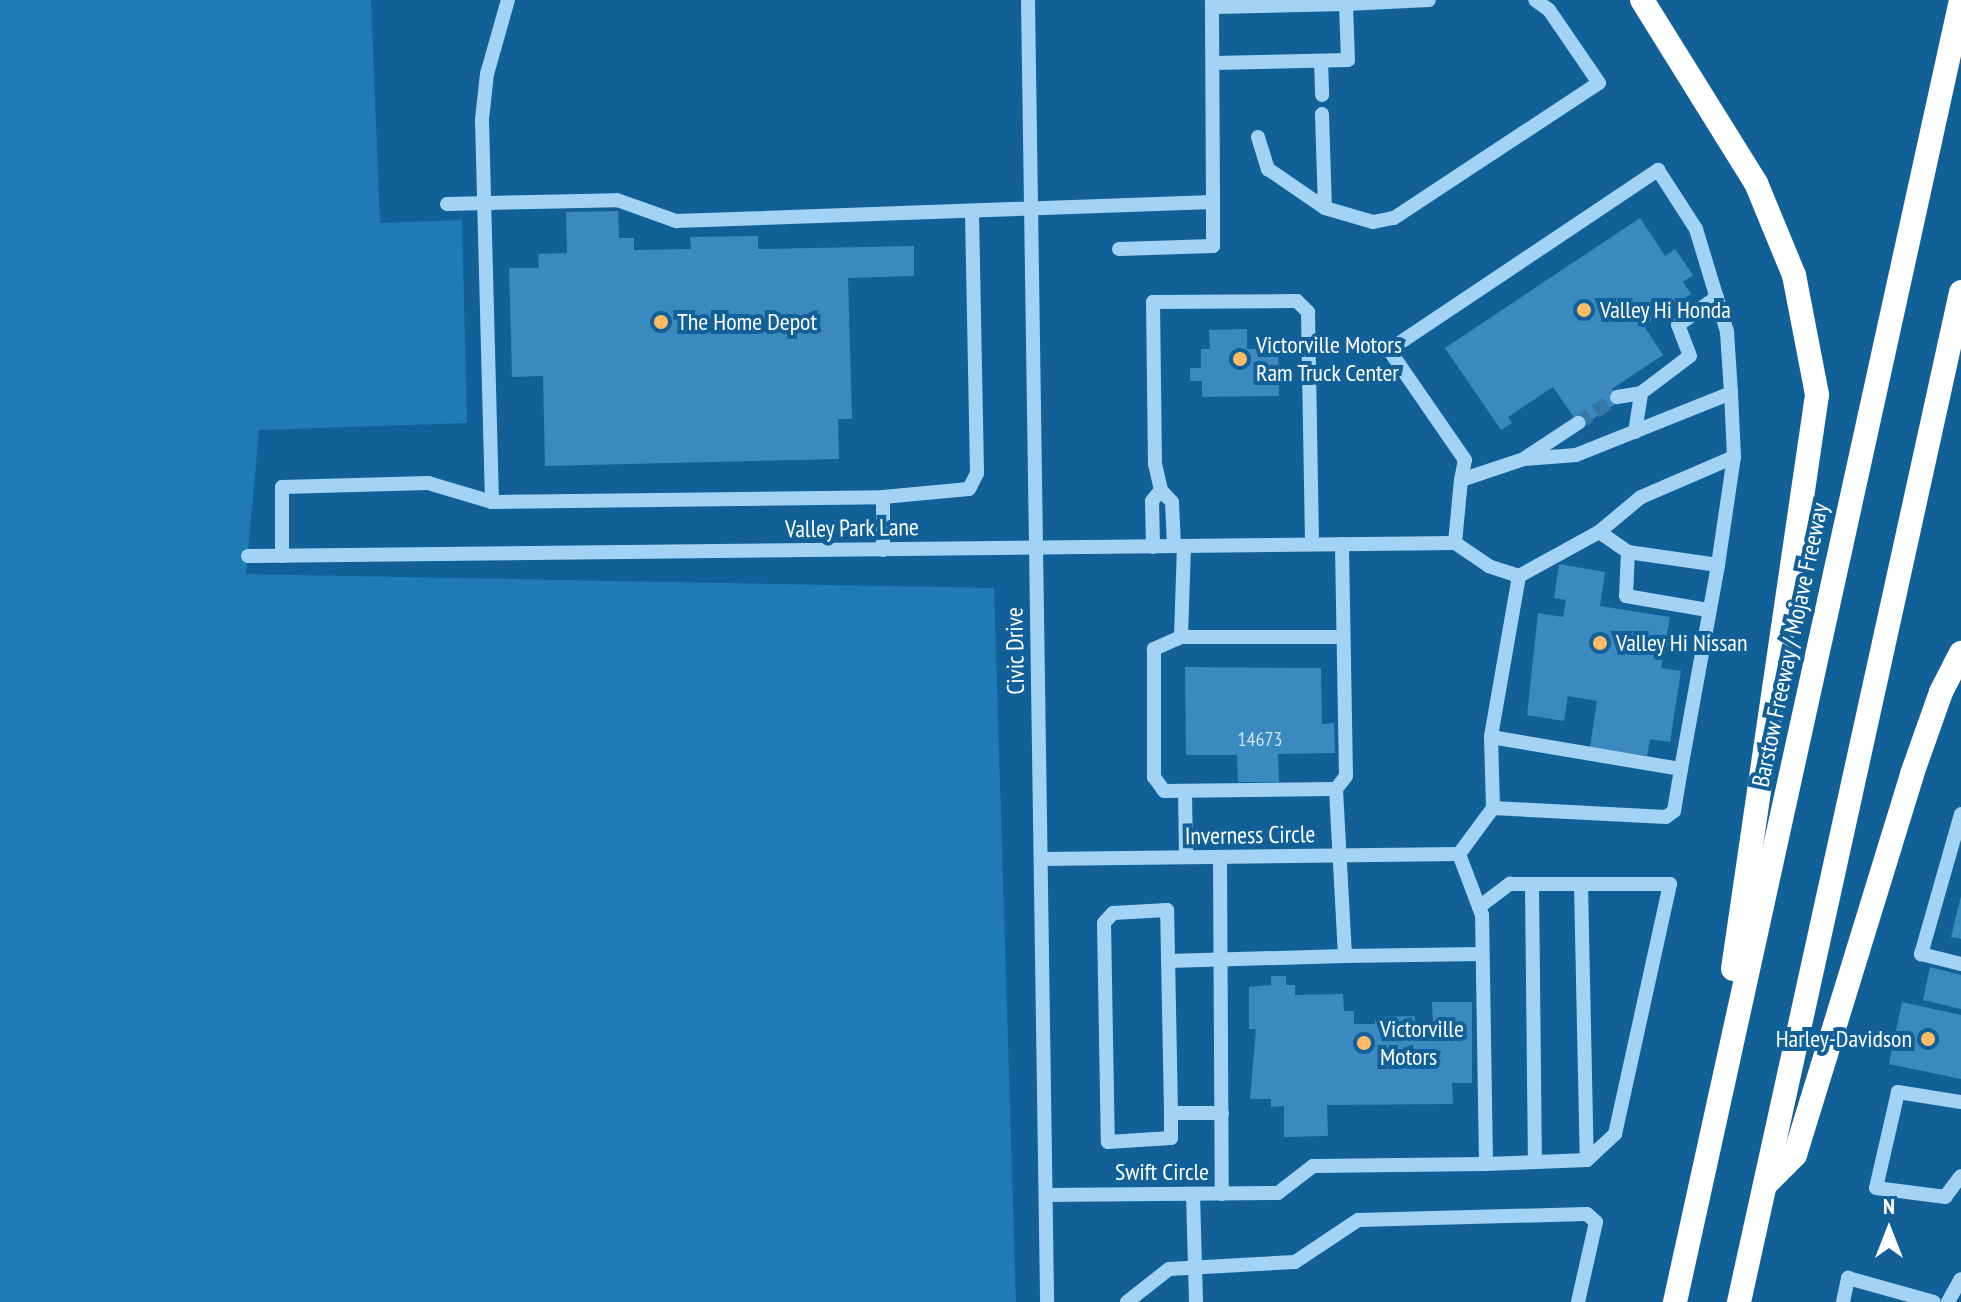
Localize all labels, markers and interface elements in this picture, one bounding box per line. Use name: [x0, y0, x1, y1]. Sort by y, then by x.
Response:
place label: Valley Hi Honda: [1600, 296, 1731, 324]
marker: Valley Hi Honda: [1575, 301, 1593, 319]
place label: The Home Depot: [677, 308, 817, 336]
marker: The Home Depot: [652, 313, 670, 331]
place label: Victorville Motors Ram Truck Center: [1256, 331, 1402, 387]
marker: Victorville Motors Ram Truck Center: [1231, 350, 1249, 368]
street label: Barstow Freeway / Mojave Freeway: [1746, 500, 1834, 790]
street label: Valley Park Lane: [784, 512, 920, 544]
street label: Civic Drive: [1000, 607, 1030, 695]
place label: Valley Hi Nissan: [1616, 629, 1748, 657]
marker: Valley Hi Nissan: [1591, 634, 1609, 652]
house number: 14673: [1238, 727, 1282, 751]
street label: Inverness Circle: [1185, 819, 1315, 851]
place label: Victorville Motors: [1380, 1015, 1464, 1071]
place label: Harley-Davidson: [1776, 1025, 1912, 1053]
marker: Harley-Davidson: [1919, 1030, 1937, 1048]
marker: Victorville Motors: [1355, 1034, 1373, 1052]
street label: Swift Circle: [1115, 1158, 1209, 1186]
north arrow: [1849, 1190, 1929, 1270]
text: N: [1883, 1192, 1895, 1220]

